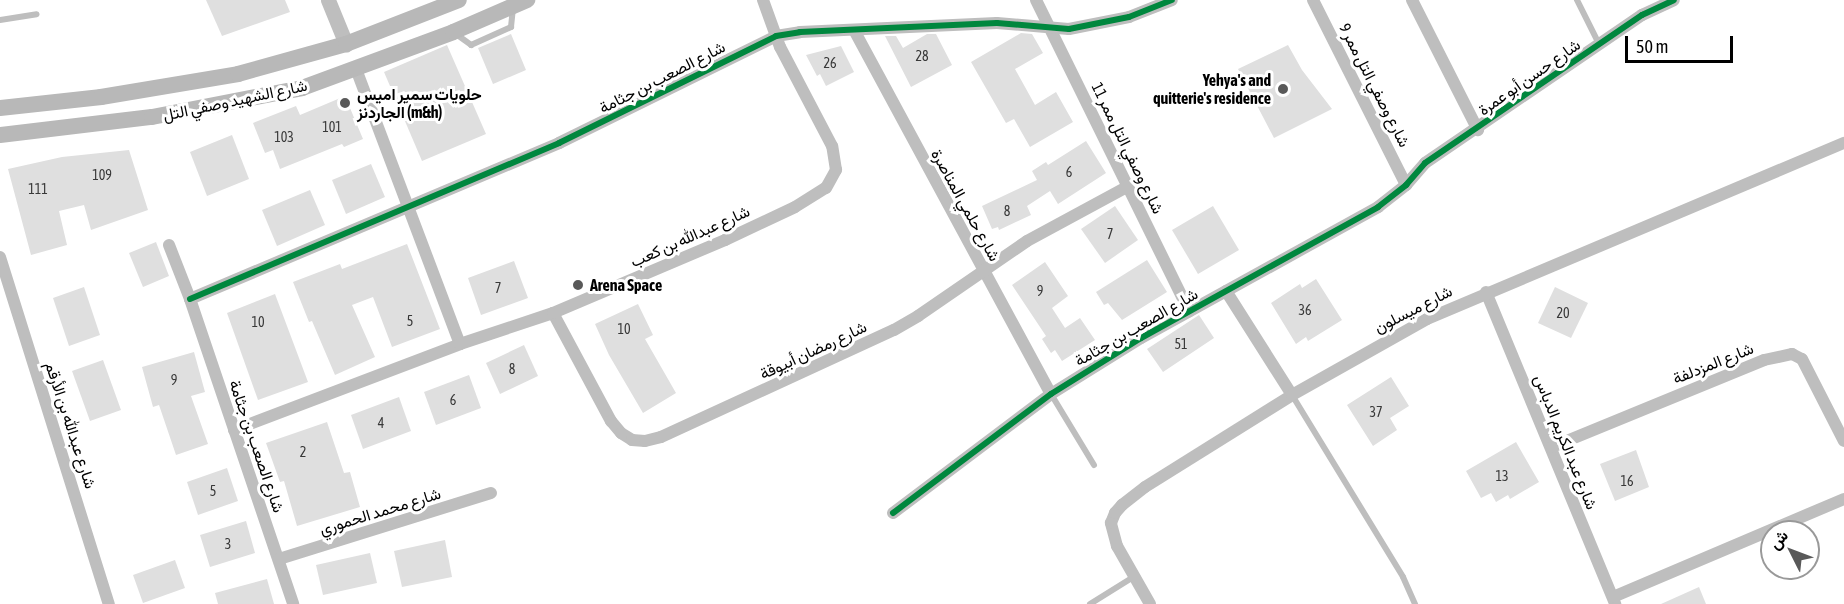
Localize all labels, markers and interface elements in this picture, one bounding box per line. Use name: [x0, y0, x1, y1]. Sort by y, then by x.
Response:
street label: شارع وصفي التل ممر 9: [1335, 20, 1415, 150]
scale bar: [1628, 24, 1736, 62]
street label: شارع حسن أبو عمرة: [1474, 35, 1584, 119]
text: 50 m: [1636, 36, 1668, 57]
street label: شارع الصعب بن جثامة: [596, 37, 728, 117]
house number: 28: [915, 48, 929, 64]
house number: 26: [823, 55, 837, 71]
place label: Yehya's and quitterie's residence: [1153, 70, 1271, 108]
street label: شارع الشهيد وصفي التل: [161, 75, 309, 125]
street label: شارع وصفي التل ممر 11: [1088, 79, 1168, 217]
marker: Yehya's and quitterie's residence: [1276, 82, 1290, 96]
place label: حلويات سمير اميس الجاردنز (m&h): [357, 84, 482, 122]
marker: حلويات سمير اميس الجاردنز (m&h): [338, 96, 352, 110]
house number: 101: [322, 119, 342, 135]
house number: 103: [274, 129, 294, 145]
street label: شارع حلمي المناصرة: [927, 146, 1005, 264]
house number: 6: [1066, 164, 1072, 180]
house number: 109: [92, 167, 112, 183]
house number: 111: [28, 181, 48, 197]
street label: شارع عبدالله بن كعب: [627, 201, 753, 271]
house number: 8: [1004, 203, 1010, 219]
house number: 7: [1107, 226, 1113, 242]
place label: Arena Space: [590, 275, 662, 295]
marker: Arena Space: [571, 278, 585, 292]
house number: 7: [495, 280, 501, 296]
street label: شارع ميسلون: [1371, 281, 1455, 337]
house number: 9: [1037, 283, 1043, 299]
street label: شارع الصعب بن جثامة: [1071, 284, 1201, 370]
house number: 36: [1298, 302, 1312, 318]
house number: 20: [1556, 305, 1570, 321]
house number: 5: [407, 313, 413, 329]
house number: 10: [251, 314, 265, 330]
street label: شارع رمضان أبيوقة: [756, 317, 870, 383]
house number: 10: [617, 321, 631, 337]
house number: 51: [1174, 336, 1188, 352]
street label: شارع المزدلفة: [1670, 338, 1756, 388]
street label: شارع عبدالله بن الأرقم: [41, 359, 101, 491]
house number: 8: [509, 361, 515, 377]
house number: 9: [171, 372, 177, 388]
street label: شارع عبد الكريم الدباس: [1530, 372, 1602, 512]
street label: شارع الصعب بن جثامة: [225, 377, 289, 515]
house number: 6: [450, 392, 456, 408]
house number: 37: [1369, 404, 1383, 420]
house number: 4: [378, 415, 384, 431]
house number: 2: [300, 444, 306, 460]
house number: 13: [1495, 468, 1509, 484]
house number: 16: [1620, 473, 1634, 489]
house number: 5: [210, 483, 216, 499]
street label: شارع محمد الحموري: [317, 483, 443, 539]
north arrow: [1760, 520, 1820, 580]
text: ش: [1765, 526, 1791, 552]
house number: 3: [225, 536, 231, 552]

